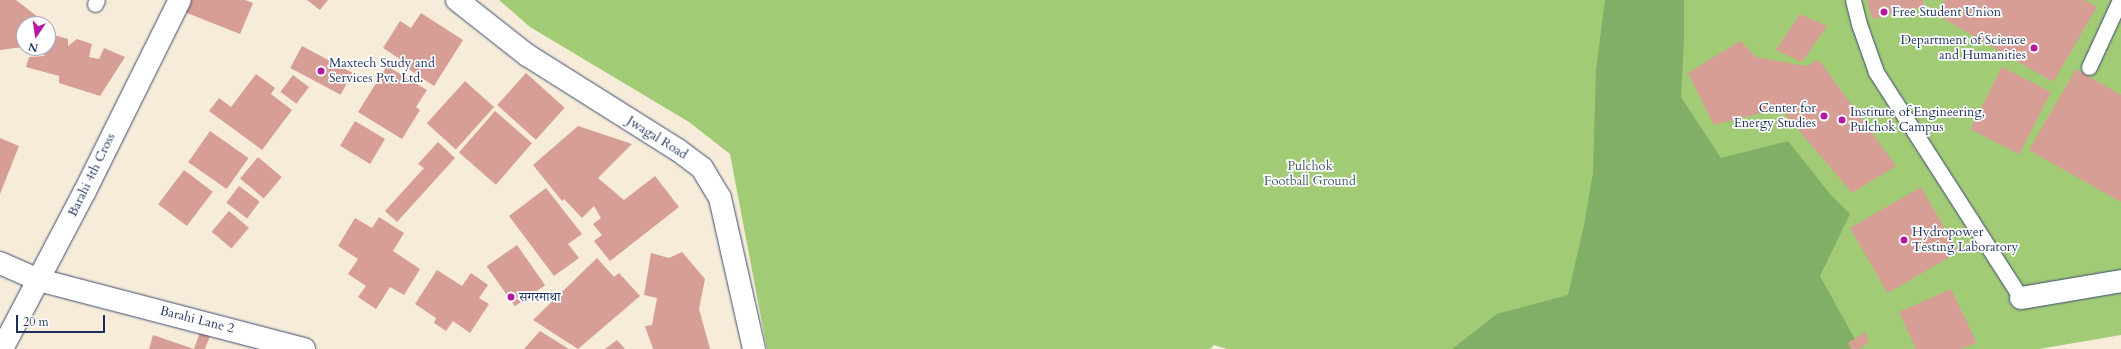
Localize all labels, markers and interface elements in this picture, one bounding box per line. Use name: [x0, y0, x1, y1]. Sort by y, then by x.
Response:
place label: Free Student Union: [1892, 4, 2001, 20]
marker: Free Student Union: [1879, 7, 1889, 17]
north arrow: [16, 16, 56, 56]
place label: Department of Science and Humanities: [1901, 33, 2026, 64]
text: N: [27, 39, 40, 56]
marker: Department of Science and Humanities: [2029, 43, 2039, 53]
place label: Maxtech Study and Services Pvt. Ltd.: [329, 56, 435, 87]
marker: Maxtech Study and Services Pvt. Ltd.: [316, 66, 326, 76]
place label: Center for Energy Studies: [1734, 101, 1816, 132]
place label: Institute of Engineering, Pulchok Campus: [1850, 105, 1985, 136]
marker: Center for Energy Studies: [1819, 111, 1829, 121]
street label: Jwagal Road: [624, 113, 690, 163]
marker: Institute of Engineering, Pulchok Campus: [1837, 115, 1847, 125]
street label: Barahi 4th Cross: [65, 131, 119, 219]
park label: Pulchok Football Ground: [1264, 159, 1356, 190]
place label: Hydropower Testing Laboratory: [1912, 225, 2018, 256]
marker: Hydropower Testing Laboratory: [1899, 235, 1909, 245]
place label: सगरमाथा: [519, 289, 560, 305]
marker: सगरमाथा: [506, 292, 516, 302]
street label: Barahi Lane 2: [158, 303, 236, 337]
scale bar: [18, 307, 107, 333]
text: 20 m: [23, 314, 49, 330]

